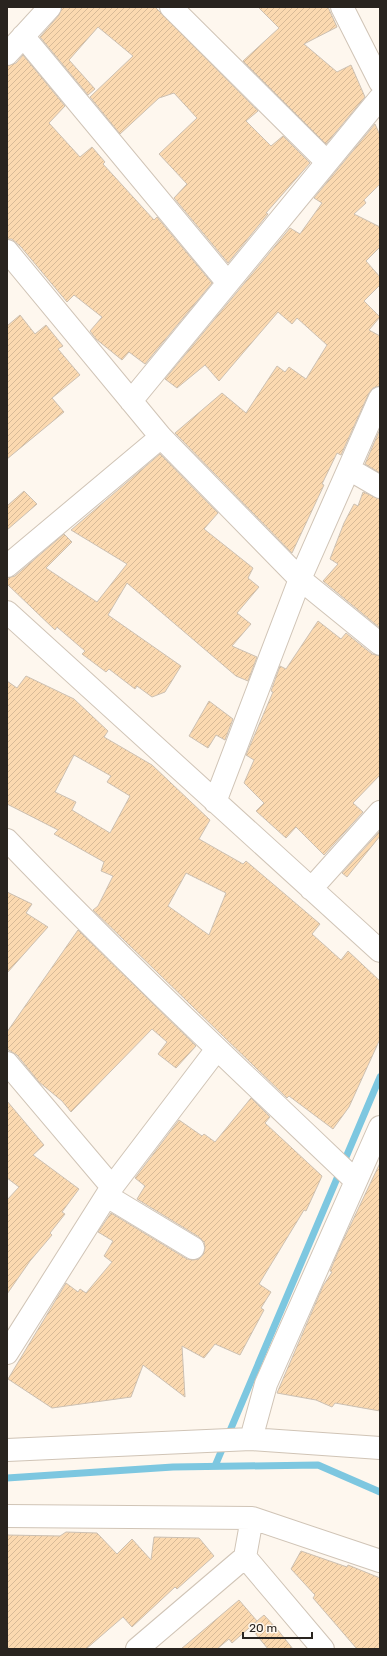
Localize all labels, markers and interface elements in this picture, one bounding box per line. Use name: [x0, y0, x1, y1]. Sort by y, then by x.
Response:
scale bar: [243, 1614, 312, 1640]
text: 20 m: [249, 1621, 277, 1635]

